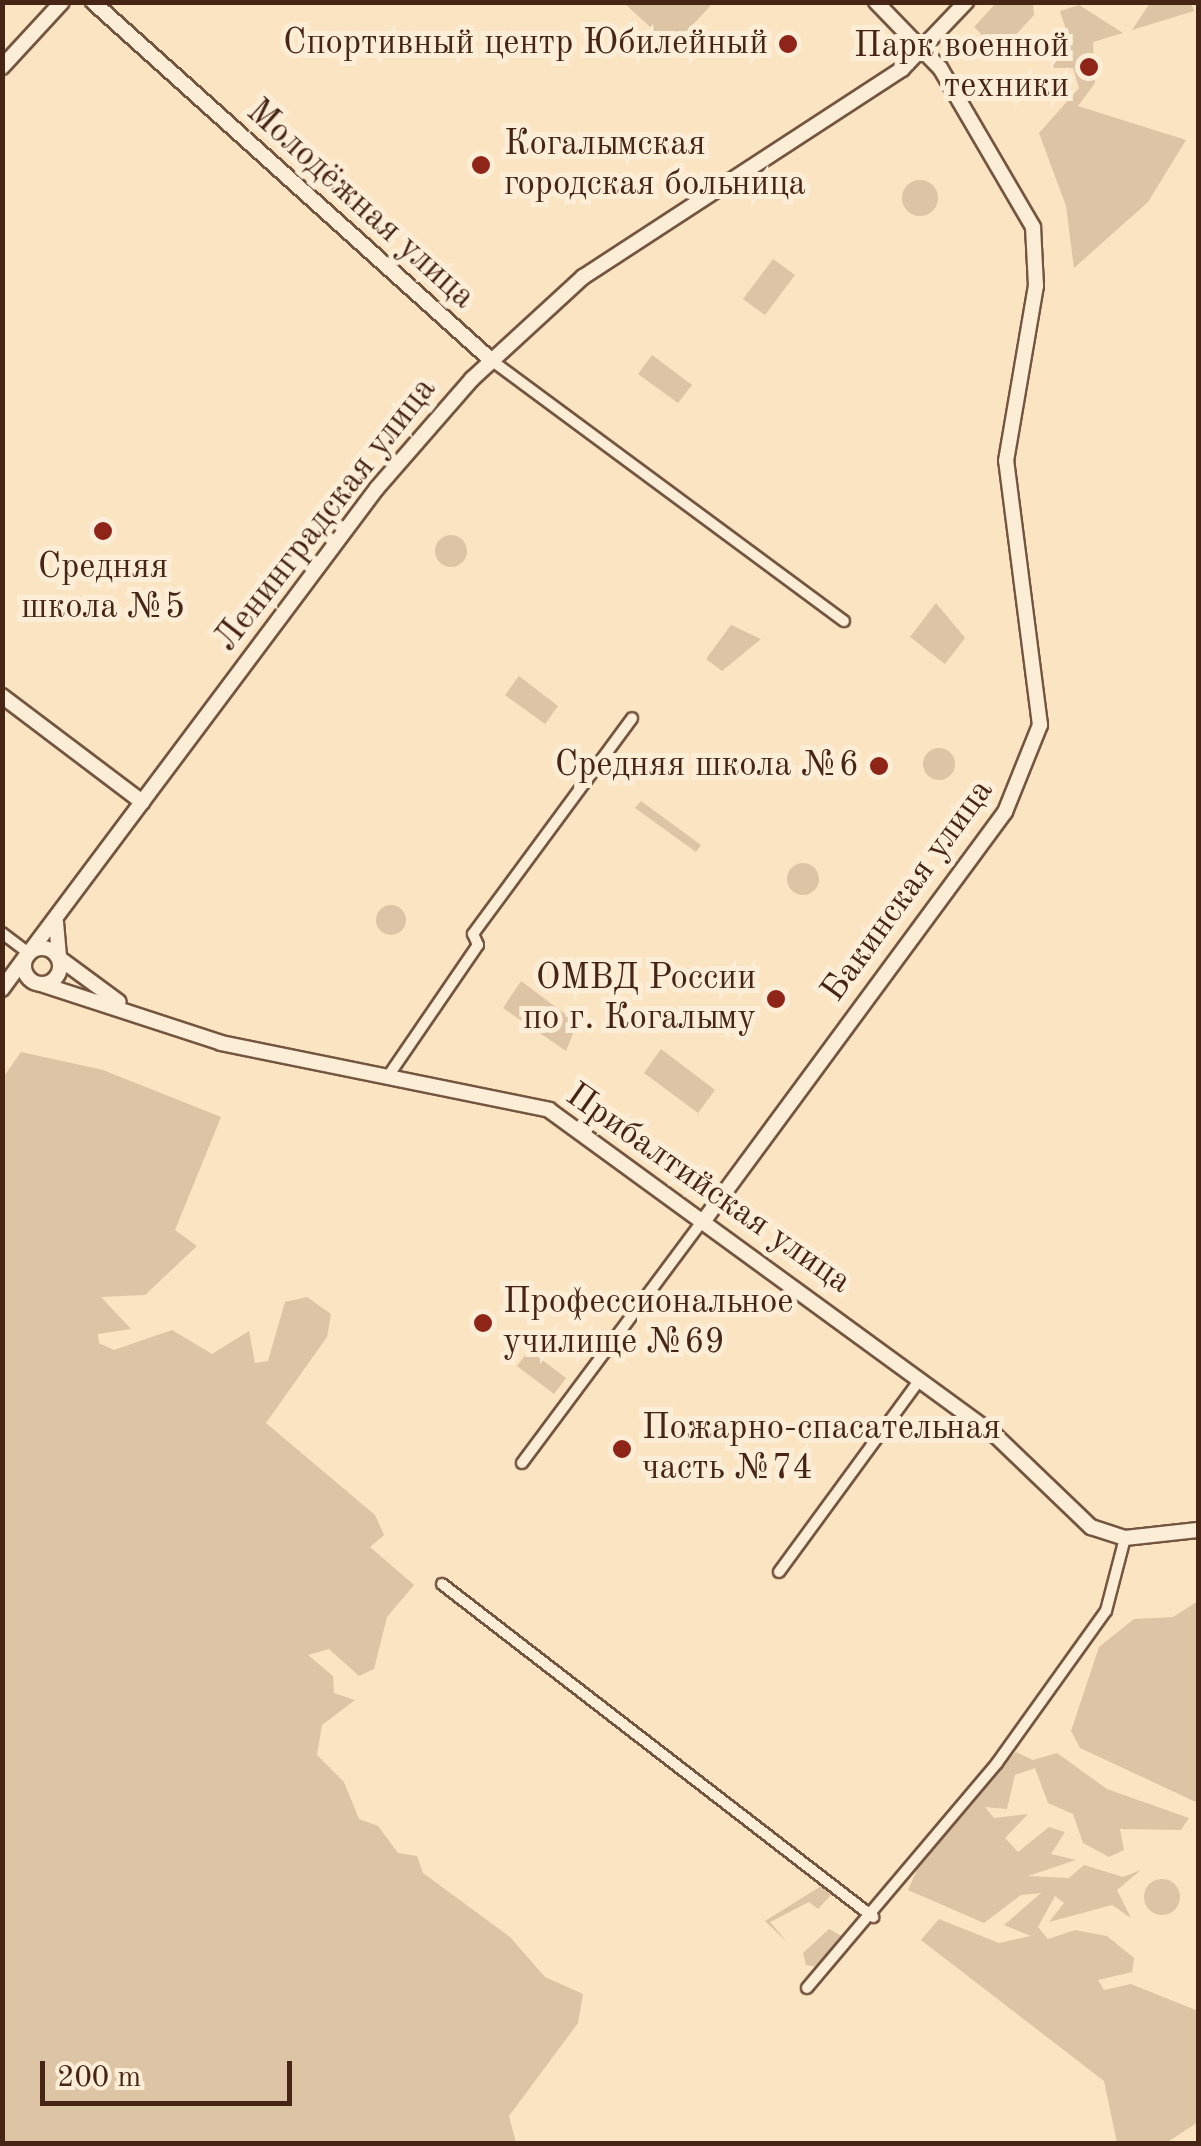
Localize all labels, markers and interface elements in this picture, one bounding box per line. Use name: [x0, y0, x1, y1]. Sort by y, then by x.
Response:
place label: Спортивный центр Юбилейный: [283, 23, 768, 65]
place label: Парк военной техники: [854, 26, 1069, 108]
marker: Спортивный центр Юбилейный: [777, 33, 799, 55]
marker: Парк военной техники: [1078, 56, 1100, 78]
street label: Молодёжная улица: [237, 91, 483, 319]
place label: Когалымская городская больница: [504, 124, 806, 206]
marker: Когалымская городская больница: [468, 152, 494, 178]
street label: Ленинградская улица: [206, 370, 446, 660]
marker: Средняя школа №5: [92, 520, 114, 542]
place label: Средняя школа №5: [21, 547, 185, 629]
place label: Средняя школа №6: [555, 745, 859, 787]
marker: Средняя школа №6: [868, 755, 890, 777]
street label: Бакинская улица: [813, 771, 1003, 1011]
place label: ОМВД России по г. Когалыму: [523, 958, 756, 1040]
marker: ОМВД России по г. Когалыму: [765, 988, 787, 1010]
street label: Прибалтийская улица: [557, 1075, 859, 1303]
place label: Профессиональное училище №69: [503, 1282, 793, 1364]
marker: Профессиональное училище №69: [472, 1312, 494, 1334]
place label: Пожарно-спасательная часть №74: [642, 1408, 1001, 1490]
marker: Пожарно-спасательная часть №74: [611, 1438, 633, 1460]
scale bar: [45, 2041, 298, 2103]
text: 200 m: [57, 2063, 141, 2093]

